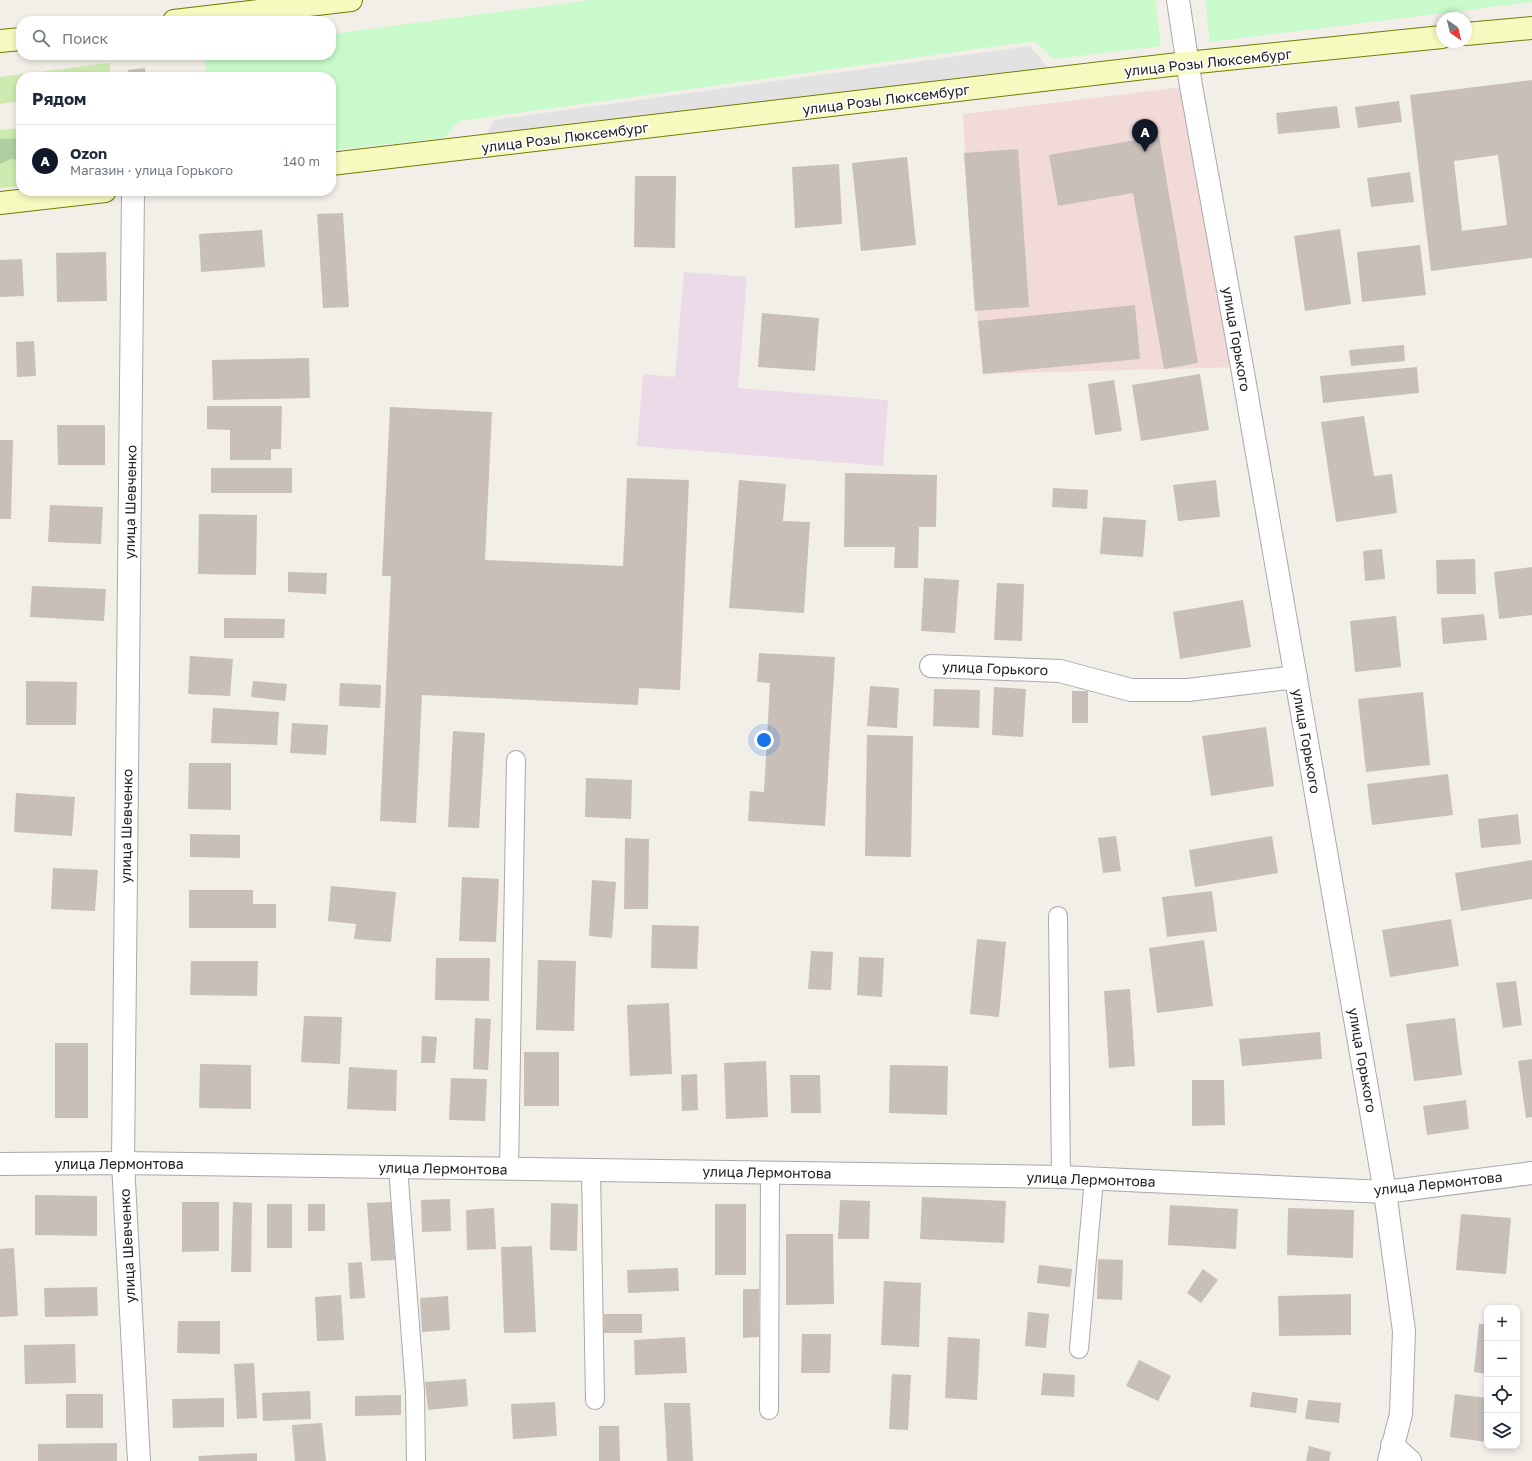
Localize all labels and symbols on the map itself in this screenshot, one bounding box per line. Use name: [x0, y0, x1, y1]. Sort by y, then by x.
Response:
north arrow: [1436, 12, 1472, 48]
street label: улица Розы Люксембург: [1123, 45, 1293, 79]
street label: улица Розы Люксембург: [801, 80, 971, 118]
street label: улица Розы Люксембург: [480, 118, 650, 156]
pin: A: [1132, 119, 1158, 152]
street label: улица Горького: [1219, 285, 1255, 393]
street label: улица Шевченко: [121, 444, 139, 560]
street label: улица Горького: [942, 658, 1048, 678]
street label: улица Горького: [1289, 687, 1325, 795]
your location: [754, 730, 774, 750]
street label: улица Шевченко: [117, 768, 135, 884]
street label: улица Горького: [1345, 1006, 1381, 1114]
street label: улица Лермонтова: [54, 1155, 184, 1172]
street label: улица Лермонтова: [378, 1158, 508, 1178]
street label: улица Лермонтова: [702, 1162, 832, 1182]
street label: улица Лермонтова: [1026, 1168, 1156, 1190]
street label: улица Лермонтова: [1373, 1168, 1503, 1198]
street label: улица Шевченко: [116, 1188, 138, 1304]

